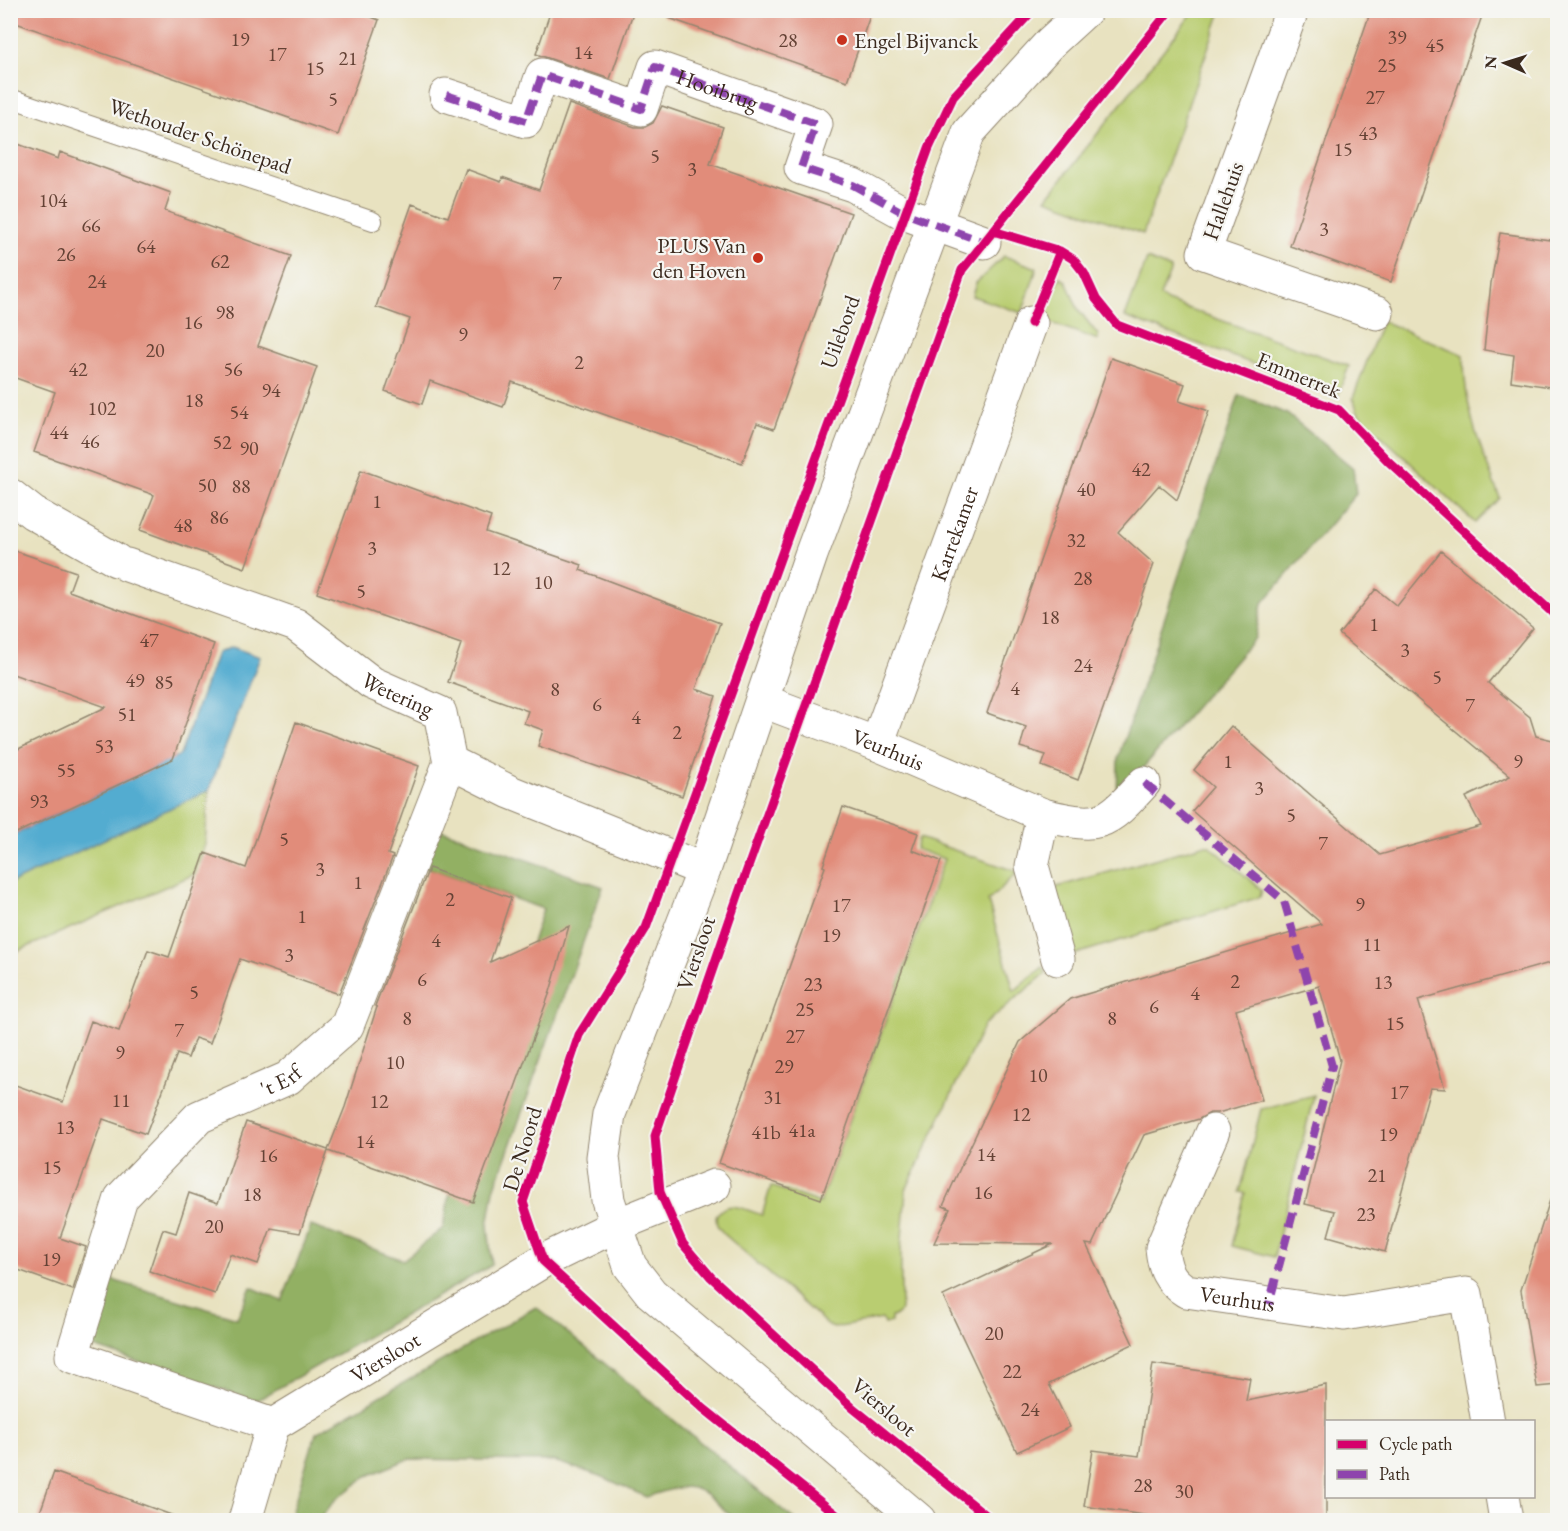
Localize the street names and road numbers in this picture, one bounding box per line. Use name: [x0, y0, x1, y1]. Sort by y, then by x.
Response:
street label: Hooibrug: [673, 61, 763, 117]
street label: Wethouder Schönepad: [105, 91, 296, 181]
street label: Hallehuis: [1195, 158, 1251, 244]
street label: Uilebord: [813, 290, 867, 373]
street label: Emmerrek: [1252, 345, 1346, 405]
street label: Karrekamer: [923, 481, 985, 585]
street label: Wetering: [355, 665, 439, 723]
street label: Veurhuis: [848, 721, 929, 777]
street label: Viersloot: [670, 912, 722, 994]
street label: 't Erf: [256, 1056, 310, 1103]
street label: De Noord: [495, 1102, 549, 1195]
street label: Veurhuis: [1198, 1279, 1277, 1318]
street label: Viersloot: [345, 1325, 425, 1389]
street label: Viersloot: [845, 1371, 923, 1443]

